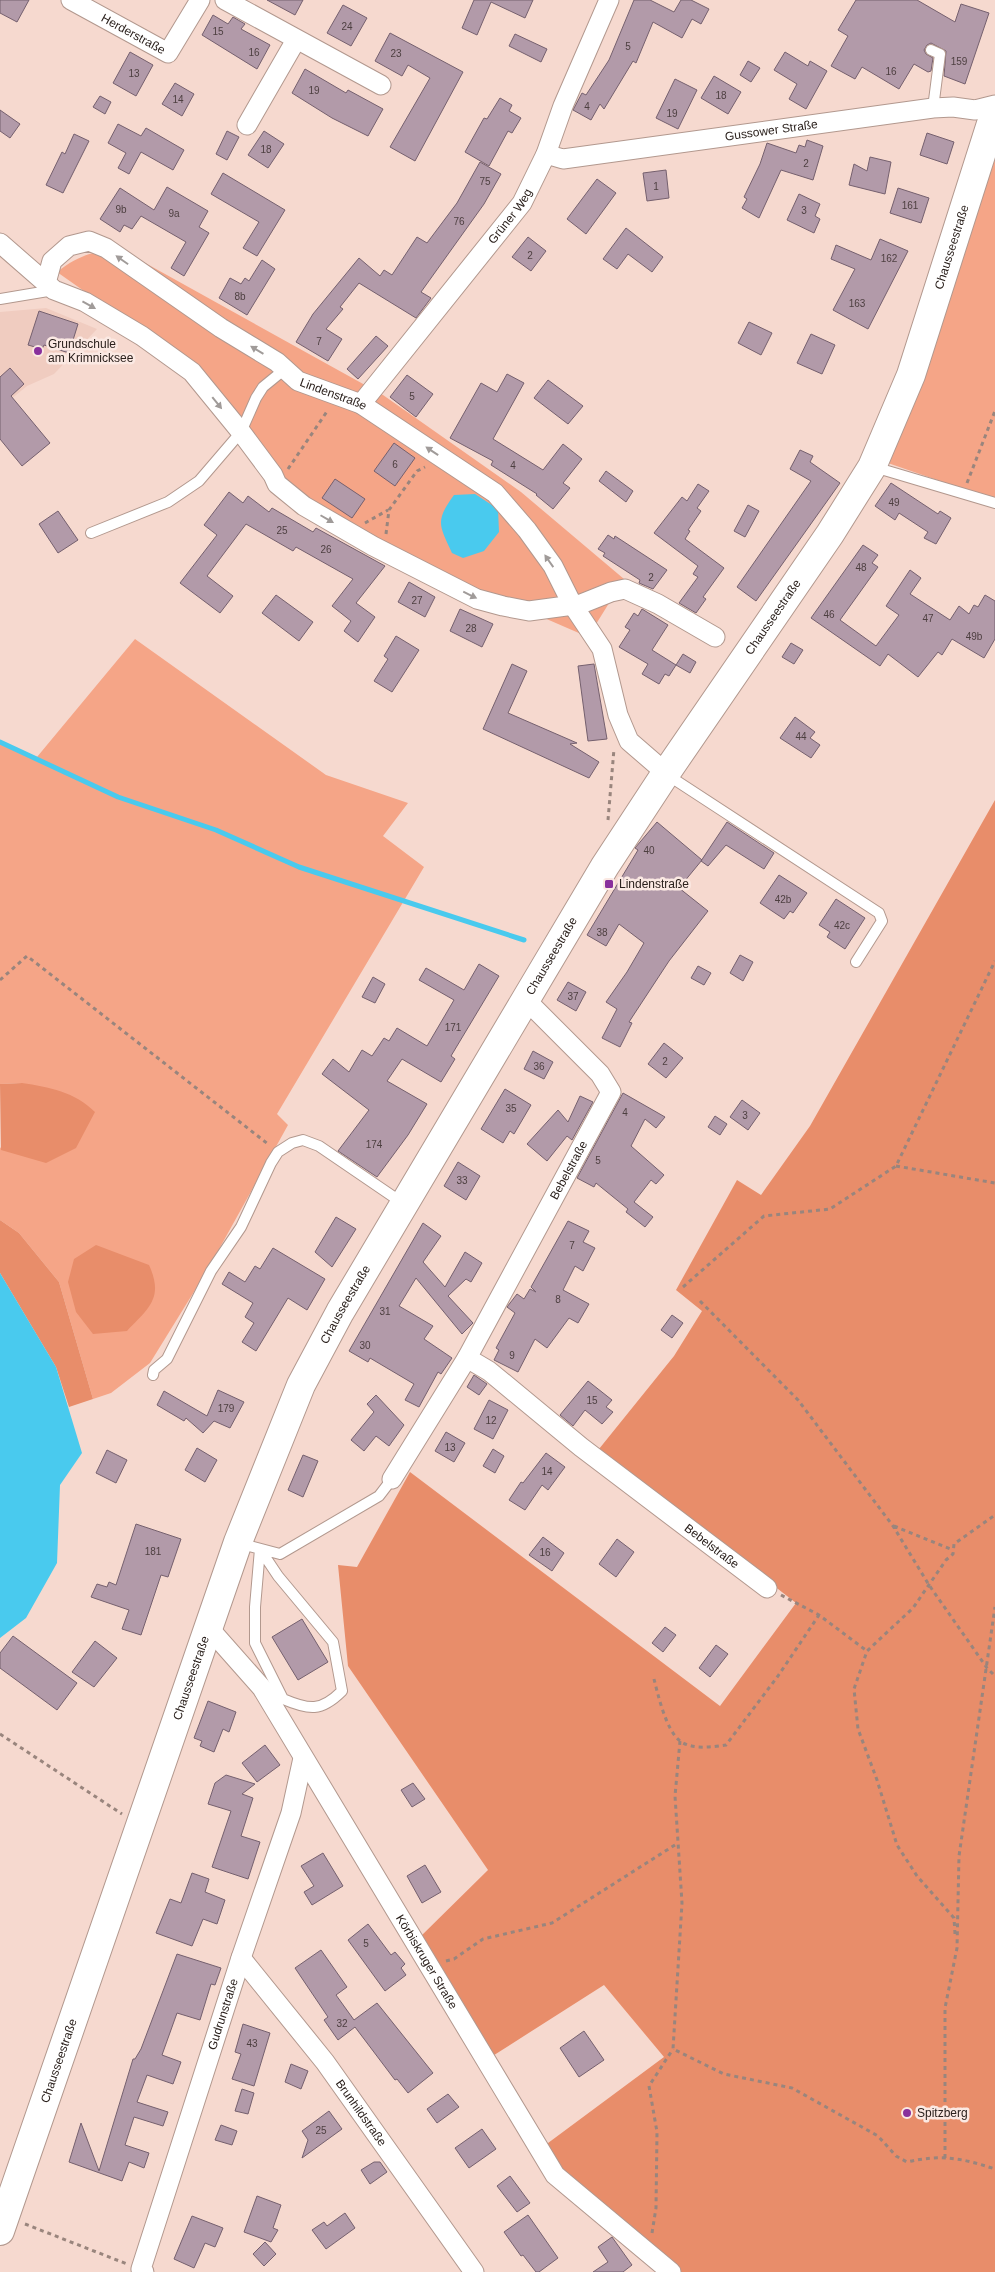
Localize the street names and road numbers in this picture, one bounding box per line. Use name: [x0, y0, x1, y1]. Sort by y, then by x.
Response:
street label: Herderstraße: [99, 11, 168, 57]
street label: Gussower Straße: [724, 117, 819, 144]
street label: Grüner Weg: [485, 186, 535, 247]
street label: Chausseestraße: [932, 203, 972, 291]
street label: Lindenstraße: [298, 375, 370, 413]
street label: Chausseestraße: [742, 577, 804, 657]
street label: Chausseestraße: [523, 914, 580, 997]
street label: Bebelstraße: [547, 1138, 590, 1202]
street label: Chausseestraße: [317, 1262, 373, 1346]
street label: Bebelstraße: [682, 1521, 742, 1571]
street label: Chausseestraße: [170, 1634, 212, 1722]
street label: Körbiskruger Straße: [393, 1912, 461, 2012]
street label: Gudrunstraße: [205, 1976, 241, 2052]
street label: Chausseestraße: [38, 2017, 80, 2105]
street label: Brunhildstraße: [333, 2077, 390, 2149]

